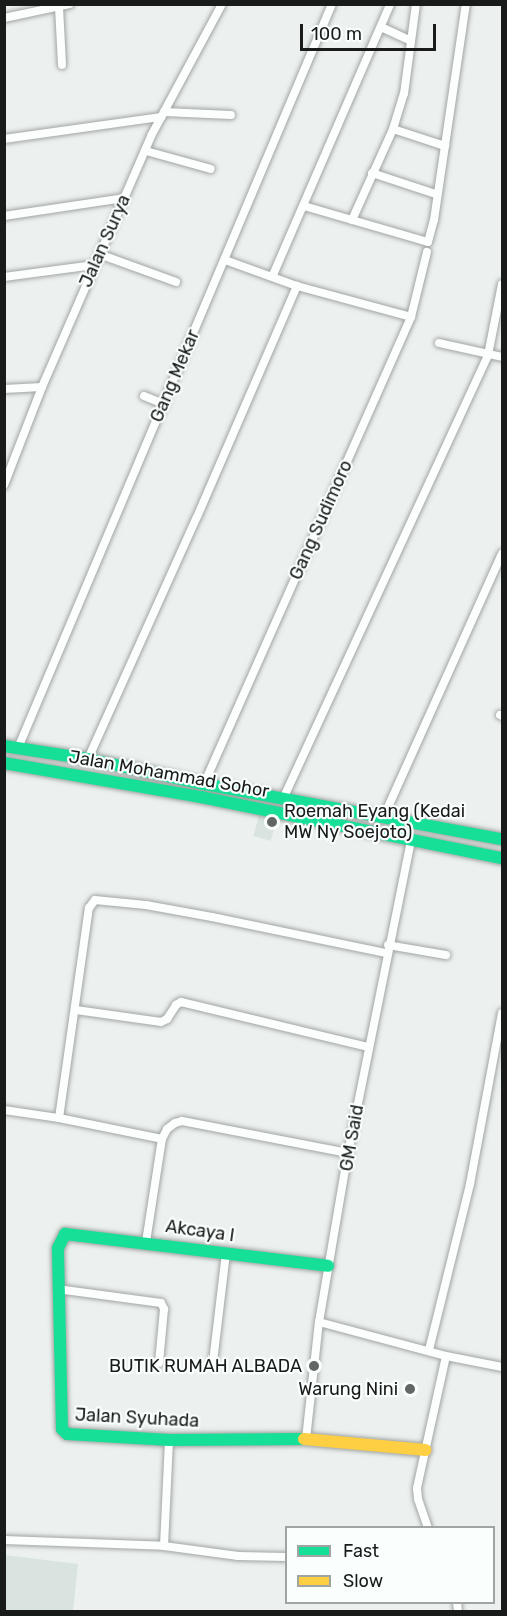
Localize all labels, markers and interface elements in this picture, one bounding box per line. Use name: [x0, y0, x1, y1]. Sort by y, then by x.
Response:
scale bar: [303, 12, 440, 50]
text: 100 m: [311, 23, 362, 45]
street label: Jalan Surya: [75, 191, 135, 291]
street label: Gang Mekar: [146, 326, 204, 426]
street label: Gang Sudimoro: [285, 457, 357, 583]
street label: Jalan Mohammad Sohor: [67, 746, 271, 802]
place label: Roemah Eyang (Kedai MW Ny Soejoto): [284, 801, 465, 844]
marker: Roemah Eyang (Kedai MW Ny Soejoto): [265, 815, 279, 829]
street label: GM Said: [336, 1103, 368, 1173]
street label: Akcaya I: [164, 1215, 236, 1247]
place label: BUTIK RUMAH ALBADA: [108, 1355, 302, 1377]
marker: BUTIK RUMAH ALBADA: [307, 1359, 321, 1373]
place label: Warung Nini: [298, 1378, 398, 1400]
marker: Warung Nini: [403, 1382, 417, 1396]
street label: Jalan Syuhada: [74, 1404, 200, 1432]
legend: [285, 1526, 495, 1604]
text: Fast: [343, 1540, 379, 1562]
text: Slow: [343, 1570, 383, 1592]

